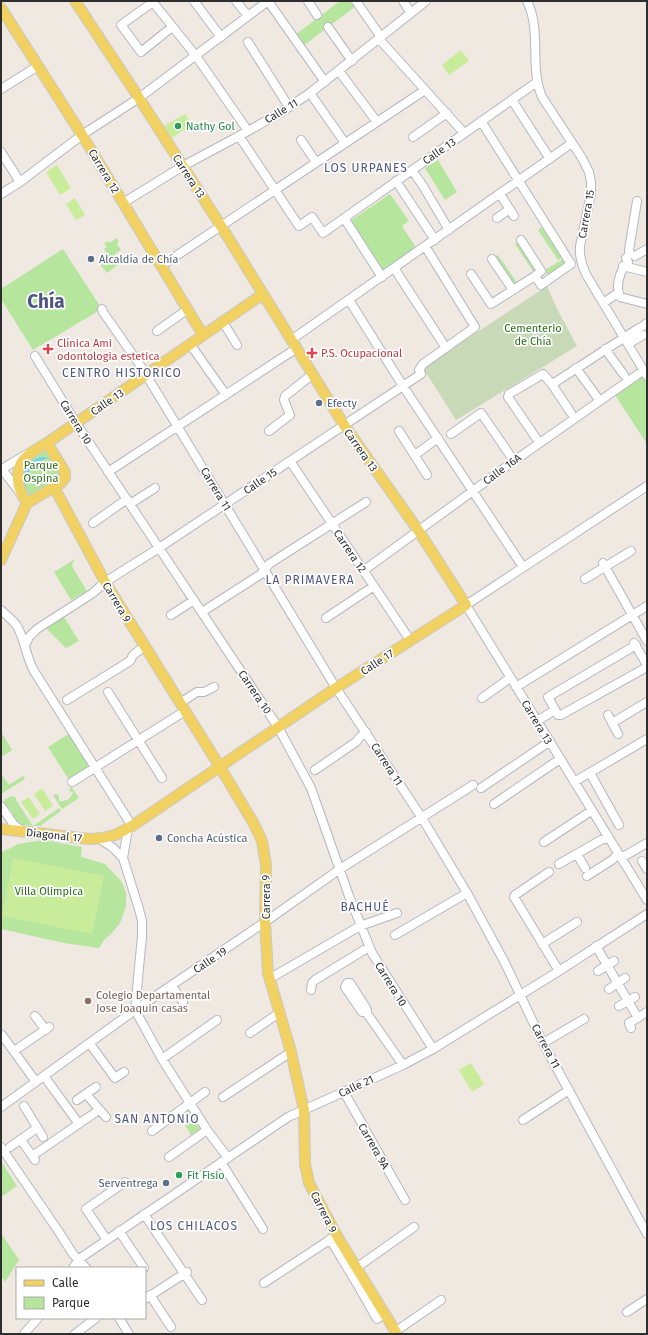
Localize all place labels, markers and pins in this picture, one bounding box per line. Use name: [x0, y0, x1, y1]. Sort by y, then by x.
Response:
place label: Nathy Gol: [186, 120, 235, 133]
marker: Nathy Gol: [173, 121, 183, 131]
place label: Alcaldía de Chía: [99, 253, 178, 266]
marker: Alcaldía de Chía: [86, 254, 96, 264]
place label: Clínica Ami odontologia estetica: [57, 337, 160, 363]
marker: Clínica Ami odontologia estetica: [42, 343, 54, 355]
marker: P.S. Ocupacional: [306, 347, 318, 359]
place label: P.S. Ocupacional: [321, 347, 402, 360]
place label: Efecty: [327, 397, 357, 410]
marker: Efecty: [314, 398, 324, 408]
place label: Concha Acústica: [167, 832, 248, 845]
marker: Concha Acústica: [154, 833, 164, 843]
place label: Colegio Departamental Jose Joaquin casas: [96, 989, 210, 1015]
marker: Colegio Departamental Jose Joaquin casas: [83, 996, 93, 1006]
place label: Fit Fisio: [187, 1169, 225, 1182]
marker: Fit Fisio: [174, 1170, 184, 1180]
place label: Serventrega: [99, 1177, 158, 1190]
marker: Serventrega: [161, 1178, 171, 1188]

